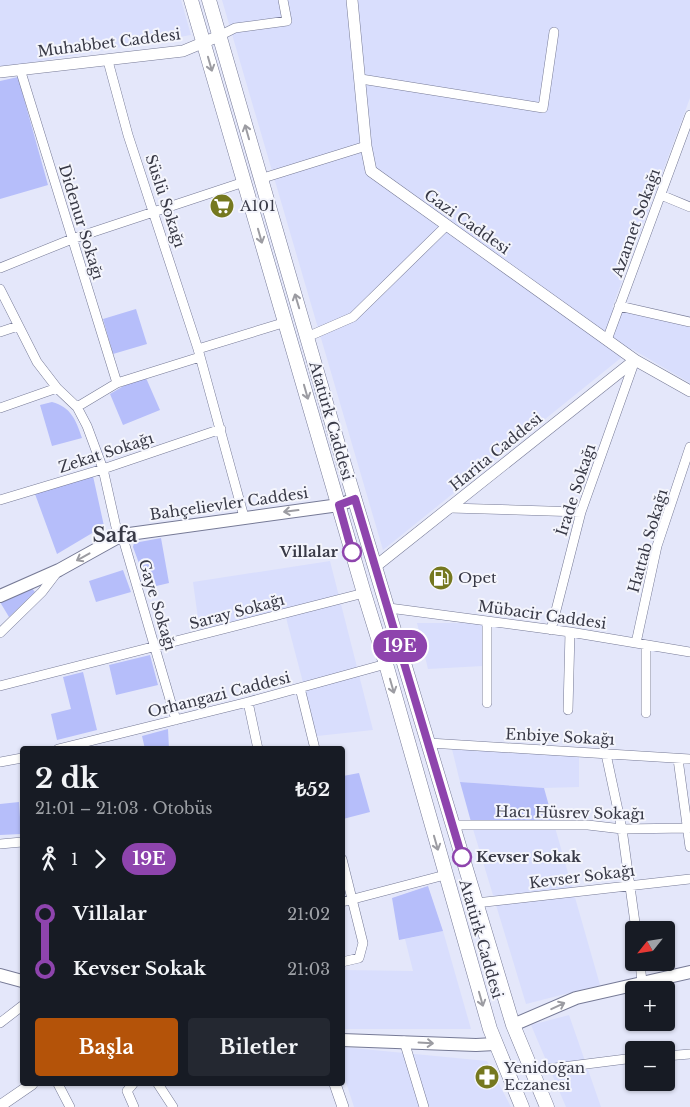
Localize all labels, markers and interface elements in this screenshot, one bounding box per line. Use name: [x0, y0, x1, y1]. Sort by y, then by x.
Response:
street label: Muhabbet Caddesi: [36, 24, 182, 61]
one-way arrow: [205, 55, 215, 71]
one-way arrow: [241, 124, 251, 140]
street label: Süslü Sokağı: [141, 152, 189, 250]
street label: Didenur Sokağı: [55, 162, 108, 282]
street label: Azamet Sokağı: [607, 166, 664, 281]
street label: Gazi Caddesi: [421, 185, 514, 258]
supermarket icon: A101: [209, 193, 235, 219]
place label: A101: [239, 196, 276, 215]
one-way arrow: [256, 228, 266, 244]
one-way arrow: [291, 294, 301, 310]
street label: Atatürk Caddesi: [305, 358, 358, 483]
one-way arrow: [302, 384, 312, 400]
street label: Harita Caddesi: [446, 408, 546, 495]
street label: Zekat Sokağı: [56, 428, 156, 477]
street label: İrade Sokağı: [552, 441, 599, 538]
street label: Bahçelievler Caddesi: [148, 483, 309, 524]
street label: Hattab Sokağı: [624, 487, 671, 595]
one-way arrow: [283, 506, 299, 516]
district label: Safa: [92, 523, 138, 547]
place label: Villalar: [279, 542, 339, 561]
marker: Villalar: [342, 542, 362, 562]
one-way arrow: [76, 552, 91, 562]
street label: Gaye Sokağı: [135, 557, 180, 653]
fuel station icon: Opet: [428, 565, 454, 591]
place label: Opet: [458, 568, 497, 587]
street label: Saray Sokağı: [187, 590, 287, 633]
street label: Mübacir Caddesi: [477, 596, 608, 633]
line badge: 19E: [371, 630, 429, 662]
text: 19E: [383, 635, 417, 657]
street label: Orhangazi Caddesi: [146, 668, 292, 721]
one-way arrow: [388, 678, 398, 694]
street label: Enbiye Sokağı: [505, 724, 615, 749]
text: 2 dk: [35, 761, 99, 796]
text: ₺52: [295, 778, 330, 801]
text: 21:01 – 21:03 · Otobüs: [35, 798, 213, 818]
street label: Hacı Hüsrev Sokağı: [495, 802, 645, 823]
one-way arrow: [432, 834, 441, 850]
icon: walk: [35, 845, 63, 873]
icon: forward: [86, 845, 114, 873]
marker: Kevser Sokak: [452, 847, 472, 867]
place label: Kevser Sokak: [476, 847, 582, 866]
text: 19E: [132, 848, 166, 870]
text: 1: [71, 849, 78, 869]
street label: Kevser Sokağı: [528, 861, 636, 892]
street label: Atatürk Caddesi: [455, 876, 508, 1001]
text: Villalar: [73, 902, 147, 925]
text: 21:02: [287, 904, 330, 924]
north arrow: [625, 921, 675, 971]
map controls: [625, 921, 675, 1091]
text: Kevser Sokak: [73, 957, 206, 980]
text: 21:03: [287, 959, 330, 979]
button: +: [625, 981, 675, 1031]
one-way arrow: [477, 991, 486, 1007]
one-way arrow: [550, 1001, 565, 1011]
button: Başla: [35, 1018, 178, 1076]
button: Biletler: [188, 1018, 330, 1076]
one-way arrow: [418, 1038, 434, 1047]
button: −: [625, 1041, 675, 1091]
place label: Yenidoğan Eczanesi: [503, 1058, 585, 1094]
pharmacy icon: Yenidoğan Eczanesi: [474, 1064, 500, 1090]

